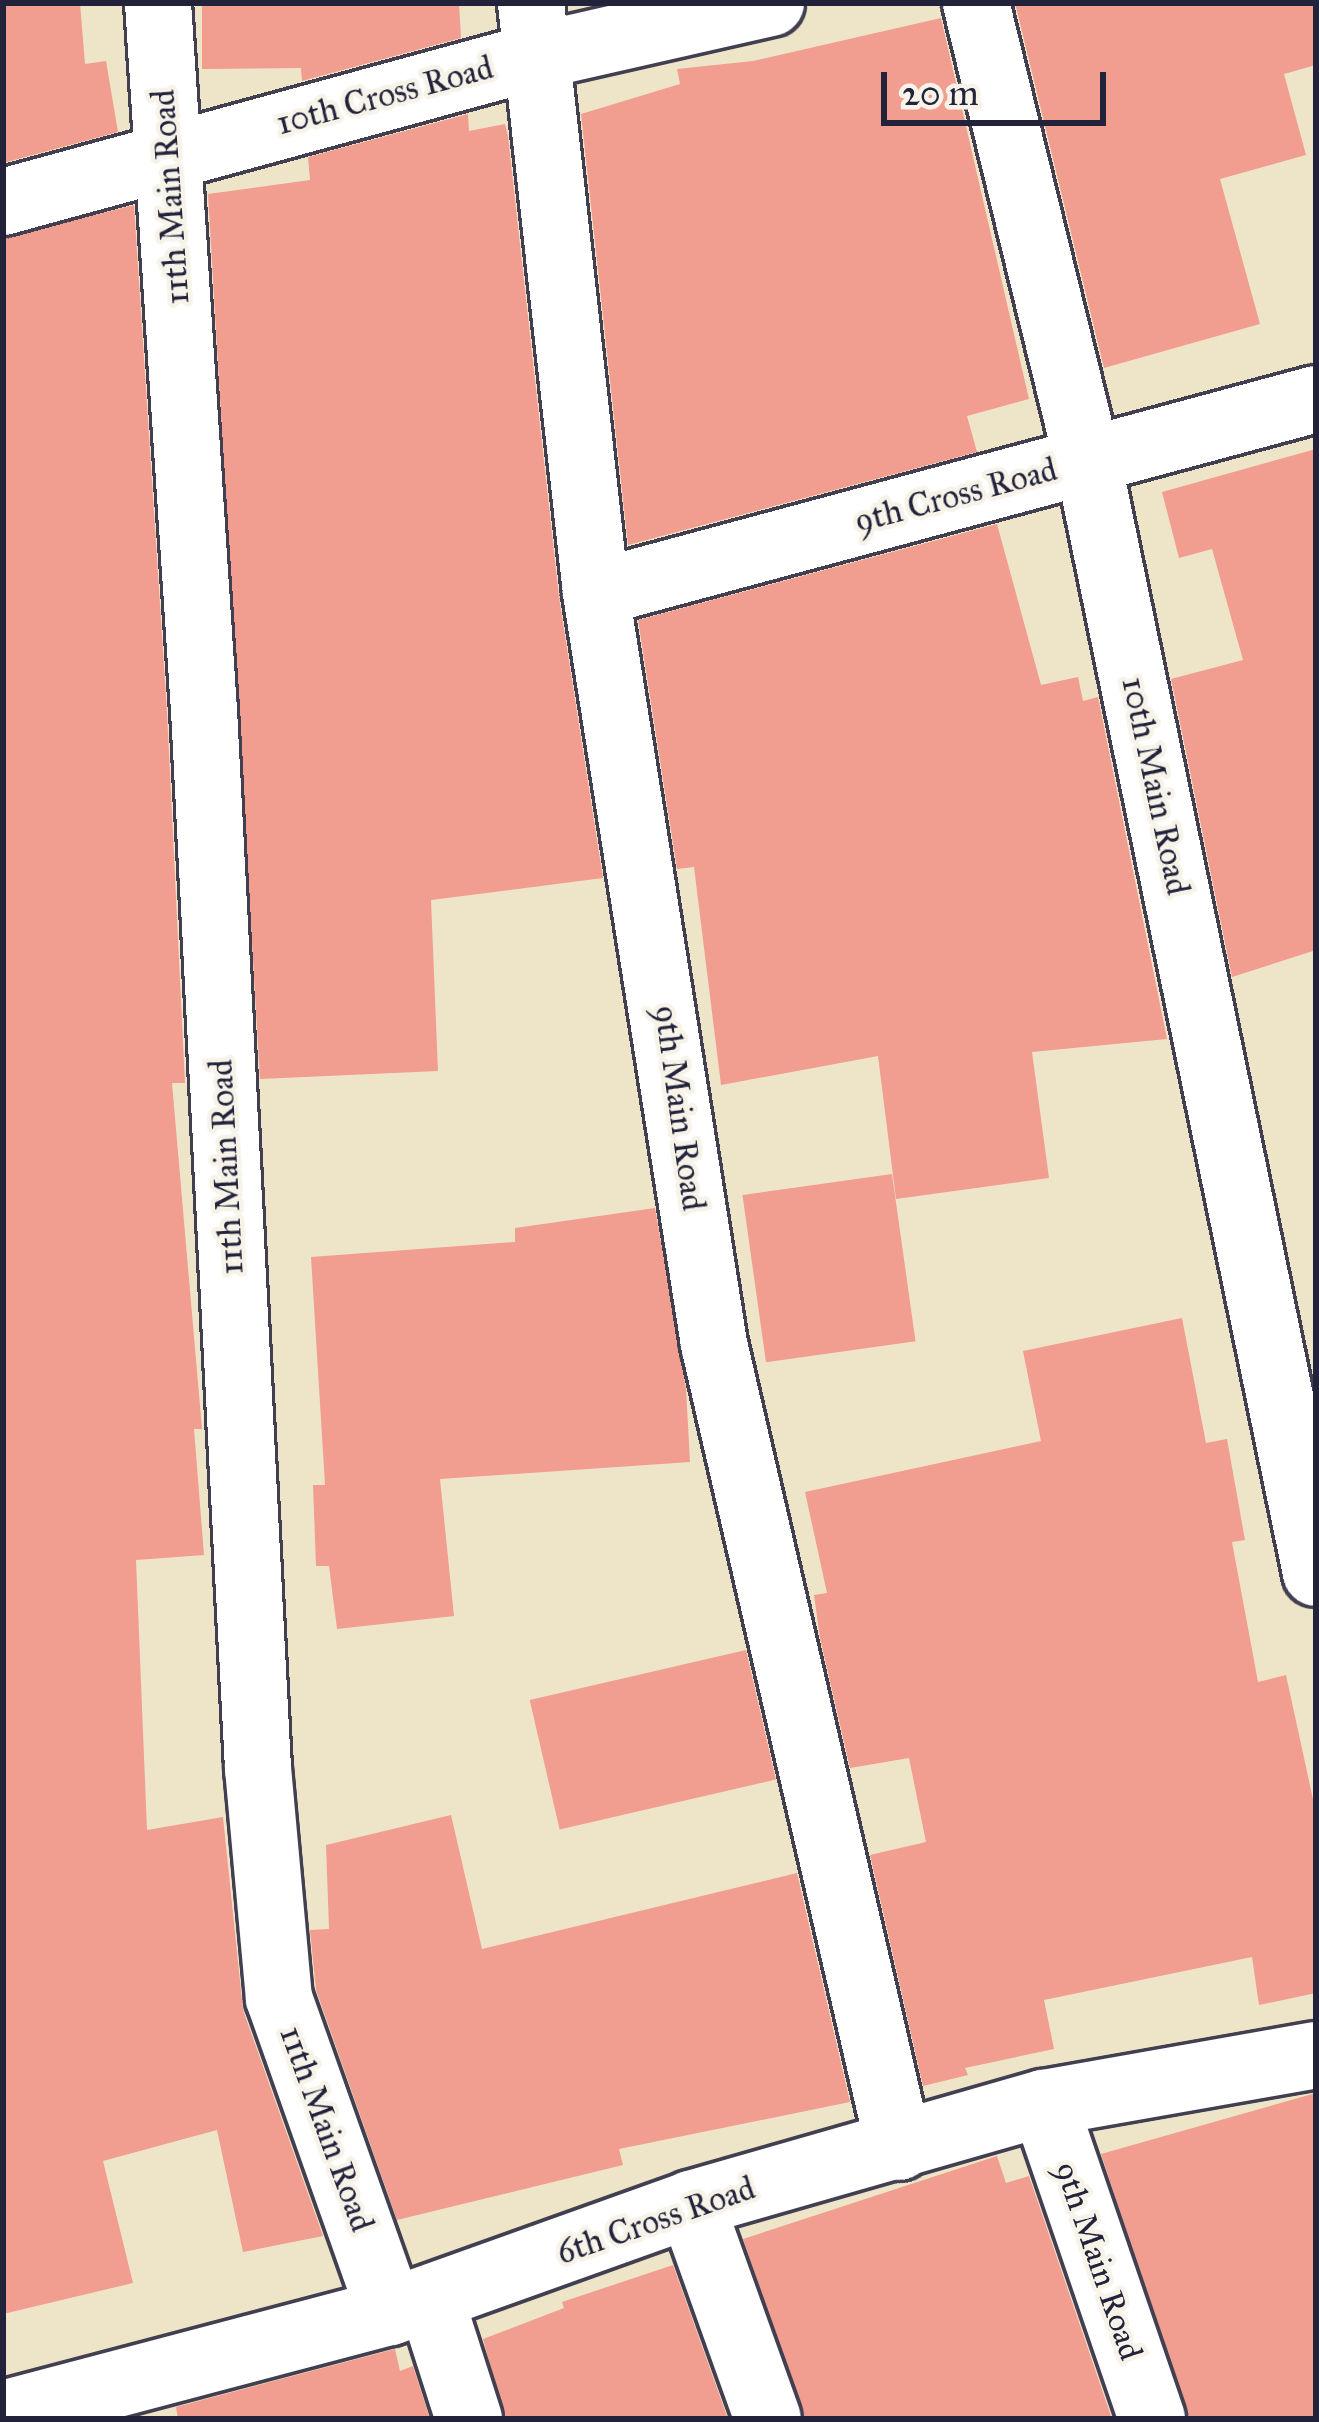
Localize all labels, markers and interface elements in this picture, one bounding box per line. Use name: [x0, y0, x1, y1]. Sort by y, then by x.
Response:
street label: 10th Cross Road: [273, 48, 497, 144]
scale bar: [887, 48, 1112, 122]
text: 20 m: [902, 71, 979, 115]
street label: 11th Main Road: [144, 88, 198, 306]
street label: 9th Cross Road: [850, 450, 1062, 542]
street label: 10th Main Road: [1113, 674, 1197, 898]
street label: 9th Main Road: [645, 1003, 713, 1213]
street label: 11th Main Road: [202, 1058, 252, 1276]
street label: 11th Main Road: [271, 2021, 381, 2237]
street label: 9th Main Road: [1046, 2157, 1150, 2365]
street label: 6th Cross Road: [552, 2169, 760, 2273]

